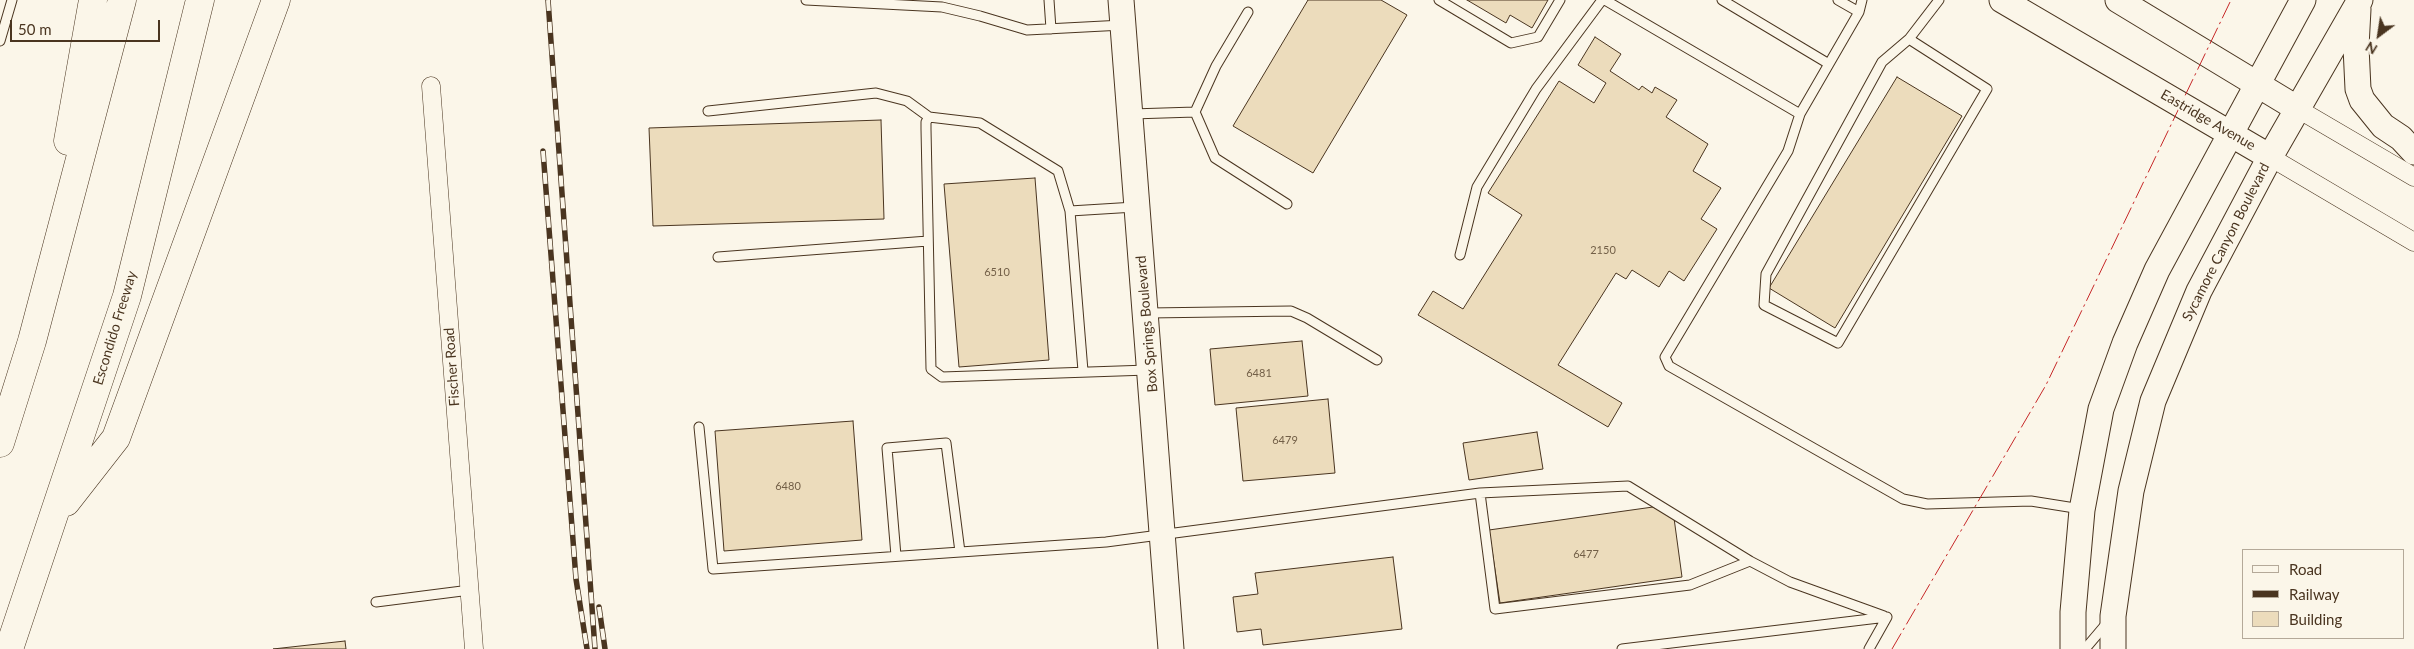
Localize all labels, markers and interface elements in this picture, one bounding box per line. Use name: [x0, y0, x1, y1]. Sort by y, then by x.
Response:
scale bar: [12, 10, 162, 42]
north arrow: [2354, 10, 2404, 60]
text: 50 m: [18, 20, 52, 38]
text: N: [2362, 38, 2380, 58]
street label: Eastridge Avenue: [2158, 86, 2258, 154]
street label: Sycamore Canyon Boulevard: [2179, 160, 2273, 324]
house number: 2150: [1590, 243, 1616, 257]
street label: Box Springs Boulevard: [1133, 255, 1161, 393]
house number: 6510: [984, 265, 1010, 279]
street label: Escondido Freeway: [90, 269, 140, 387]
street label: Fischer Road: [441, 327, 463, 407]
house number: 6481: [1246, 366, 1272, 380]
house number: 6479: [1272, 433, 1298, 447]
house number: 6480: [775, 479, 801, 493]
house number: 6477: [1573, 547, 1599, 561]
legend: [2242, 549, 2404, 639]
text: Road: [2289, 560, 2322, 578]
text: Railway: [2289, 585, 2340, 603]
text: Building: [2289, 610, 2342, 628]

